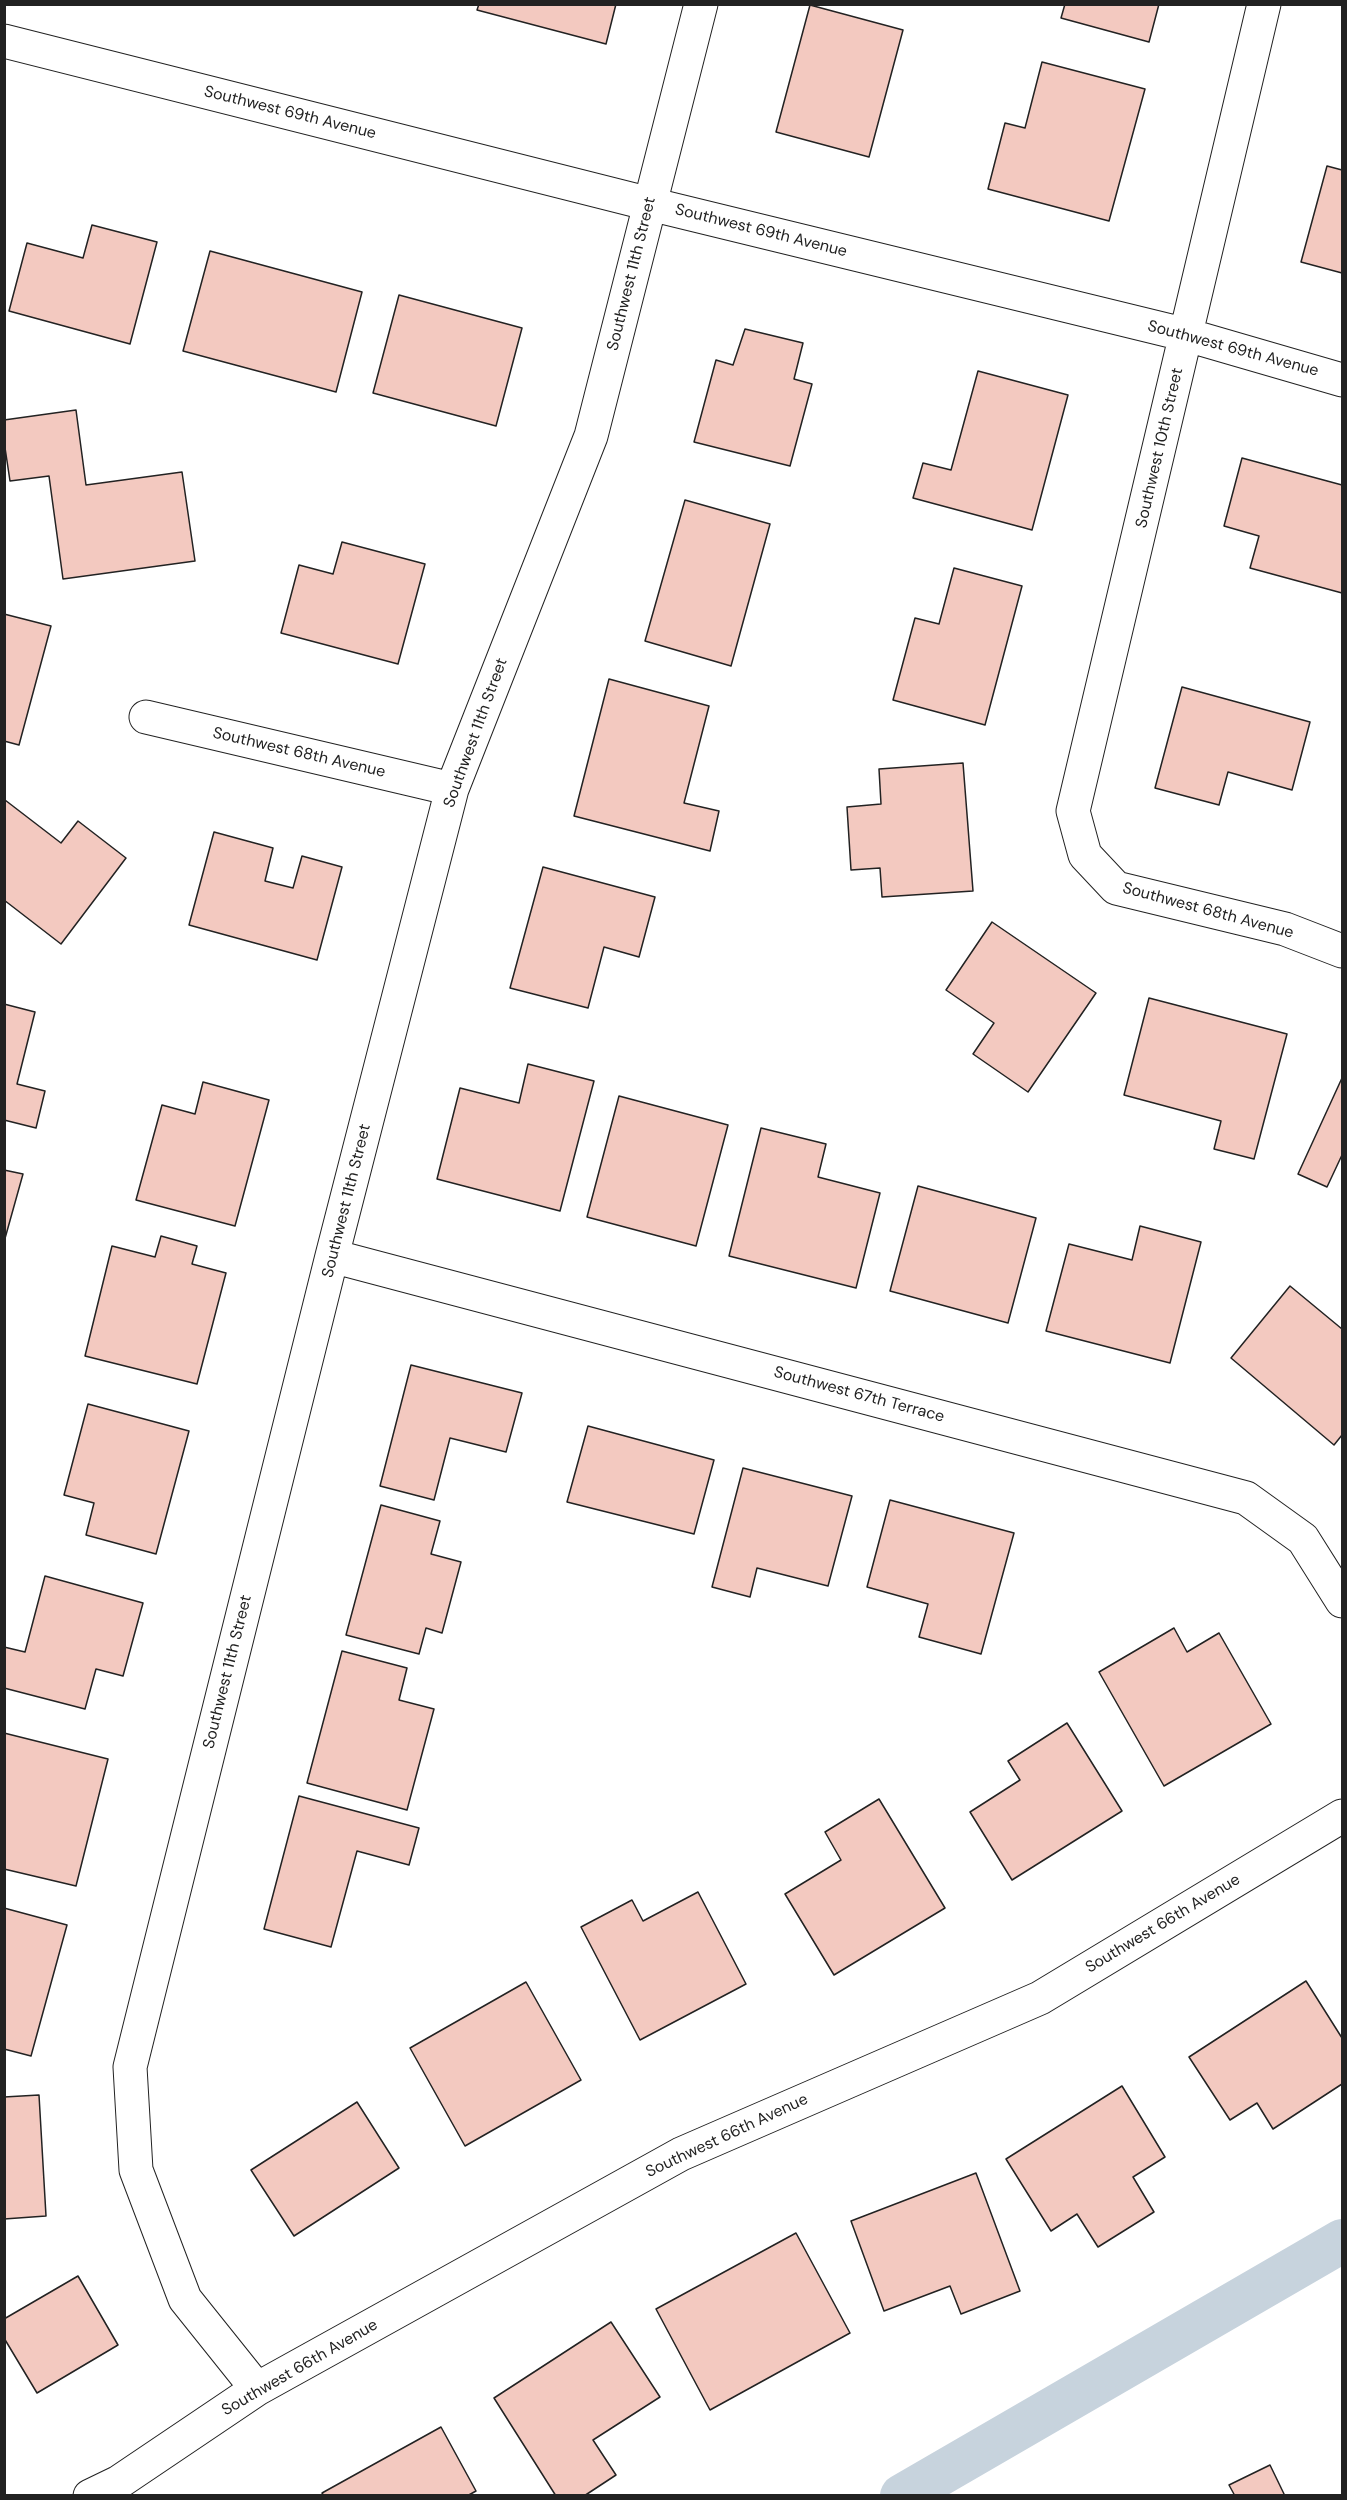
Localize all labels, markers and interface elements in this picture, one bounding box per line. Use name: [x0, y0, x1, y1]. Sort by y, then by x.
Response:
street label: Southwest 69th Avenue: [202, 82, 378, 144]
street label: Southwest 11th Street: [604, 195, 660, 353]
street label: Southwest 69th Avenue: [673, 200, 849, 262]
street label: Southwest 69th Avenue: [1145, 317, 1321, 381]
street label: Southwest 10th Street: [1132, 366, 1188, 530]
street label: Southwest 11th Street: [440, 656, 512, 810]
street label: Southwest 68th Avenue: [211, 724, 387, 782]
street label: Southwest 68th Avenue: [1120, 879, 1296, 943]
street label: Southwest 11th Street: [319, 1122, 375, 1280]
street label: Southwest 67th Terrace: [772, 1363, 946, 1427]
street label: Southwest 11th Street: [200, 1593, 256, 1751]
street label: Southwest 66th Avenue: [1082, 1870, 1244, 1978]
street label: Southwest 66th Avenue: [643, 2090, 811, 2182]
street label: Southwest 66th Avenue: [219, 2315, 381, 2421]

